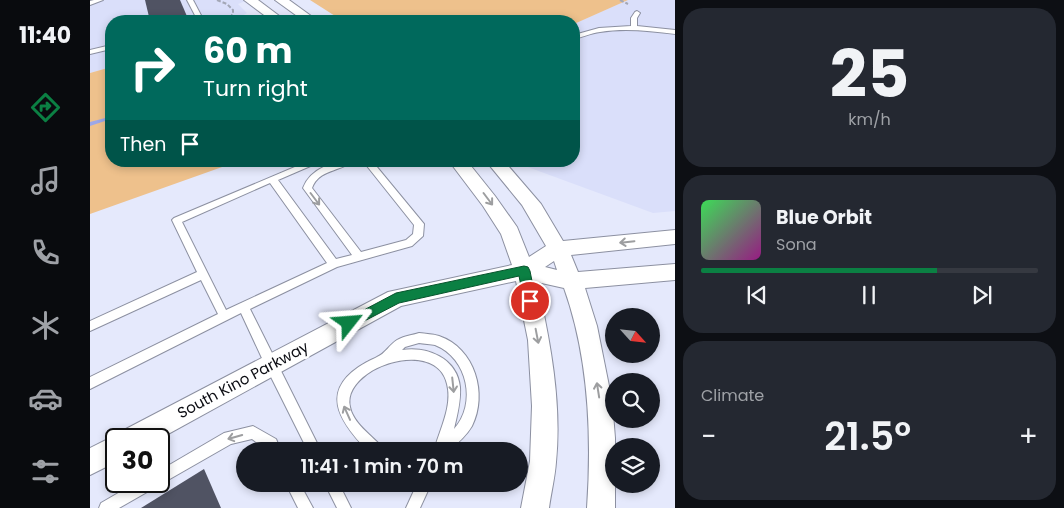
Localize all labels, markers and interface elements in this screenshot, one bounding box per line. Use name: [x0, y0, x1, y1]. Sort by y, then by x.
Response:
text: 11:40: [19, 20, 71, 51]
text: 60 m: [203, 26, 293, 75]
text: 25: [830, 29, 909, 120]
icon: right: [120, 35, 185, 100]
text: Turn right: [203, 73, 308, 104]
icon: directions: [28, 90, 63, 125]
text: km/h: [848, 108, 891, 131]
icon: arrive: [176, 130, 204, 158]
text: Then: [120, 131, 166, 158]
icon: music: [28, 163, 63, 198]
one-way arrow: [309, 192, 320, 205]
one-way arrow: [482, 192, 493, 205]
text: Blue Orbit: [776, 204, 872, 231]
text: Sona: [776, 233, 817, 256]
icon: phone: [28, 235, 63, 270]
one-way arrow: [619, 237, 635, 247]
pin: [509, 280, 551, 322]
icon: previous: [743, 281, 771, 309]
icon: pause: [855, 281, 883, 309]
icon: next: [968, 281, 996, 309]
icon: arrive: [516, 287, 544, 315]
position arrow: [322, 296, 374, 348]
icon: climate: [28, 308, 63, 343]
north arrow: [605, 308, 660, 362]
map controls: [605, 308, 660, 493]
one-way arrow: [533, 327, 543, 343]
street label: South Kino Parkway: [173, 336, 313, 423]
button: search: [605, 373, 660, 428]
one-way arrow: [448, 377, 458, 393]
icon: car: [28, 381, 63, 416]
one-way arrow: [592, 382, 602, 398]
text: Climate: [701, 384, 764, 407]
one-way arrow: [341, 406, 351, 421]
text: 21.5°: [824, 410, 911, 463]
text: −: [701, 417, 716, 456]
text: +: [1019, 417, 1038, 456]
speed limit sign: 30: [105, 428, 170, 493]
one-way arrow: [227, 433, 243, 443]
button: layers: [605, 438, 660, 493]
text: 11:41 · 1 min · 70 m: [301, 453, 463, 480]
icon: filters: [28, 454, 63, 489]

